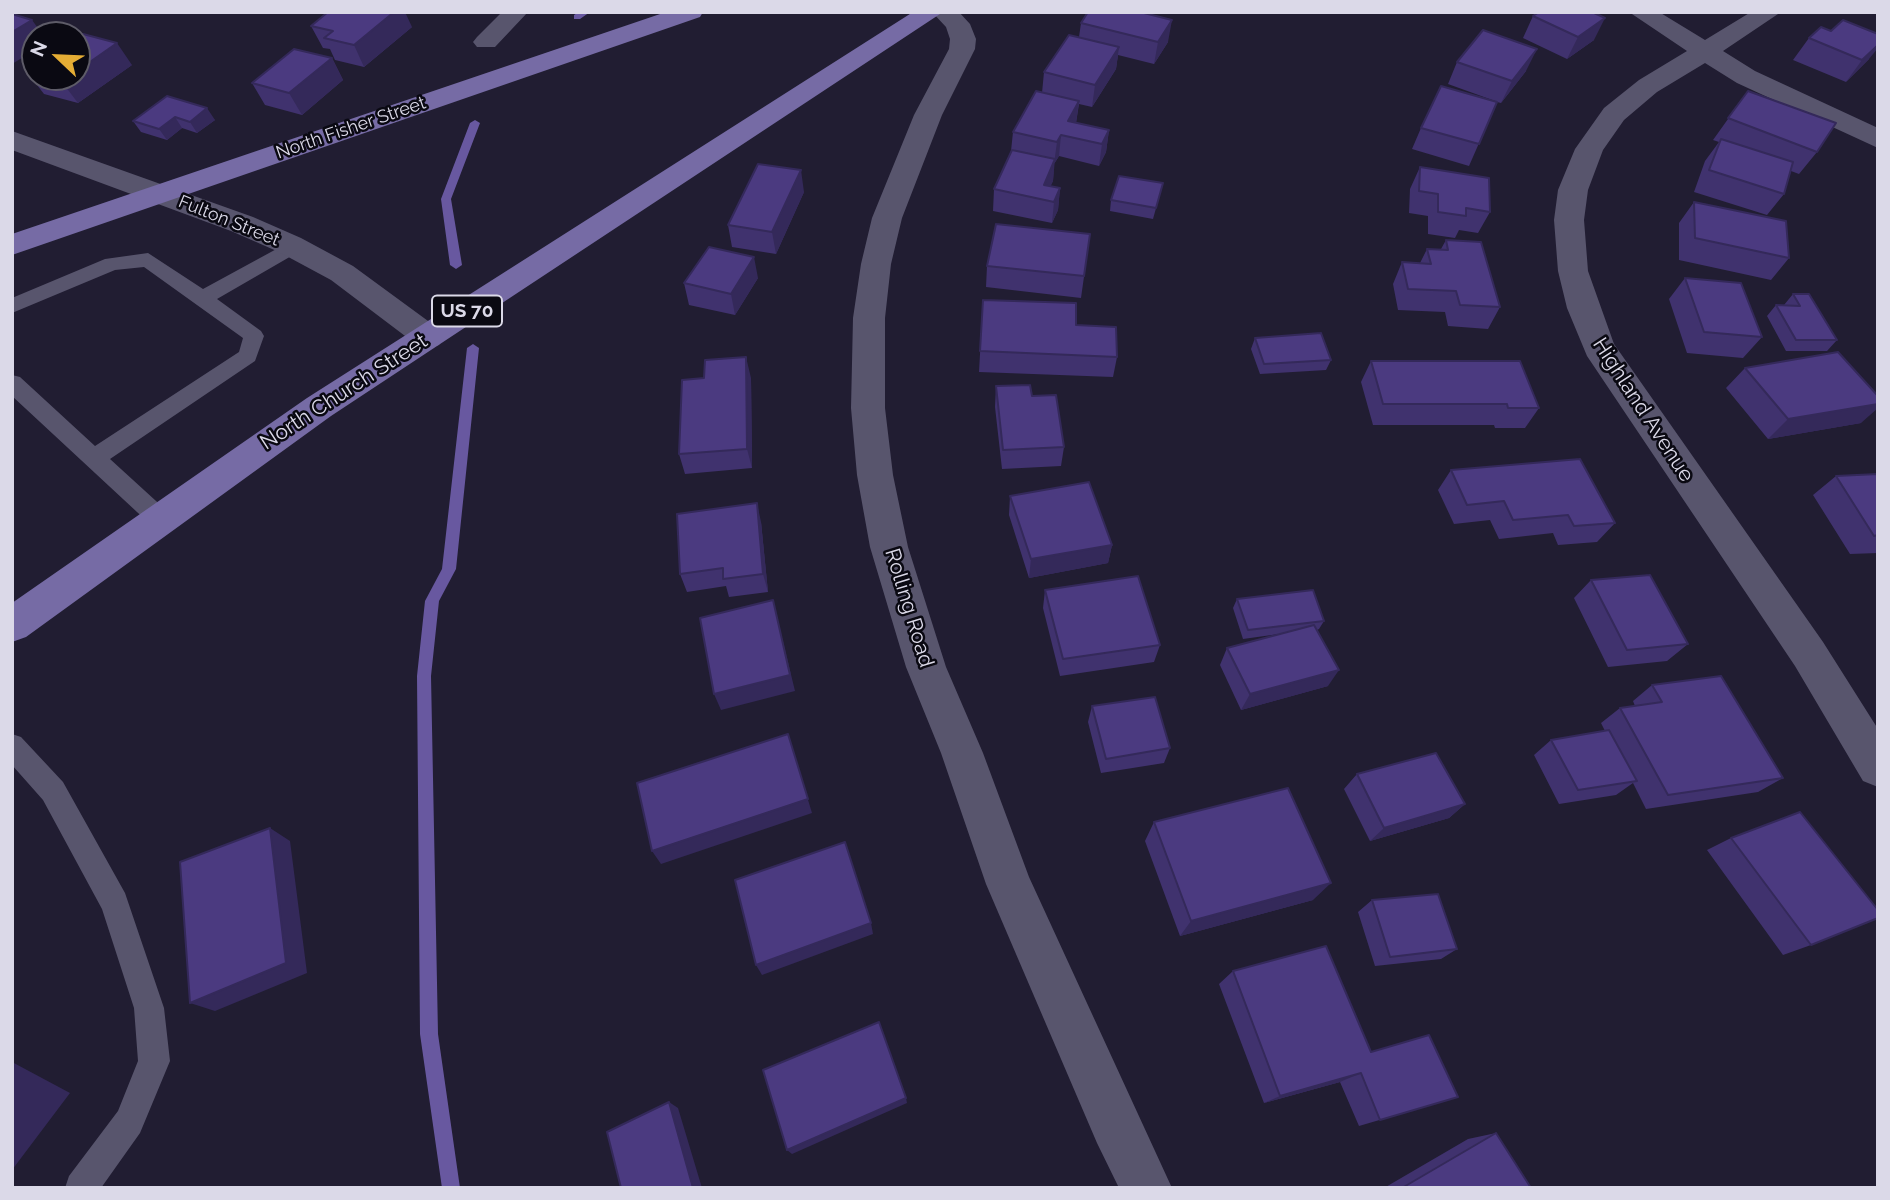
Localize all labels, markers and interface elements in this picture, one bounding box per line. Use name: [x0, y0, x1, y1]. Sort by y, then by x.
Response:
north arrow: [21, 21, 91, 91]
text: N: [26, 38, 51, 60]
street label: North Fisher Street: [273, 92, 429, 164]
street label: Fulton Street: [175, 191, 283, 251]
road number: US 70: [432, 296, 502, 326]
street label: North Church Street: [256, 329, 432, 455]
street label: Highland Avenue: [1587, 333, 1699, 487]
street label: Rolling Road: [879, 546, 939, 670]

